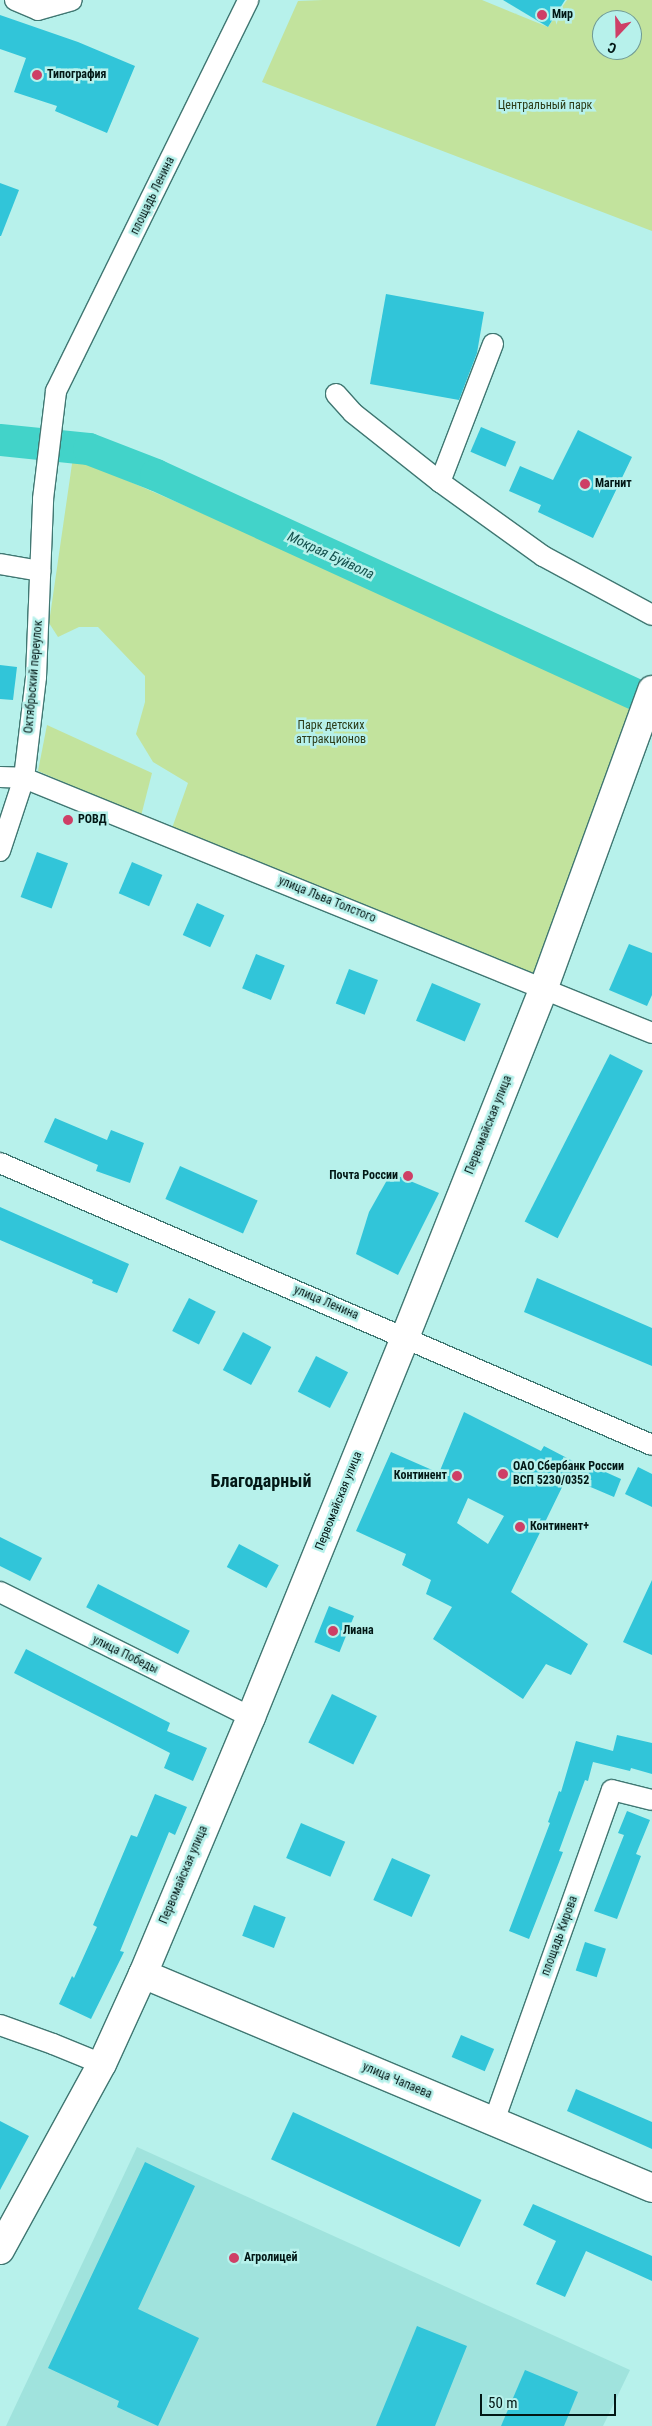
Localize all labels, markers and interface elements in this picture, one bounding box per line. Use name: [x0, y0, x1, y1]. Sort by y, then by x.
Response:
place label: Мир: [552, 8, 573, 22]
marker: Мир: [536, 9, 548, 21]
north arrow: [592, 10, 642, 60]
text: С: [605, 39, 619, 57]
place label: Типография: [47, 68, 107, 82]
marker: Типография: [31, 69, 43, 81]
park label: Центральный парк: [498, 99, 592, 113]
street label: площадь Ленина: [128, 155, 178, 237]
place label: Магнит: [595, 477, 632, 491]
marker: Магнит: [579, 478, 591, 490]
water label: Мокрая Буйвола: [285, 528, 377, 582]
street label: Октябрьский переулок: [22, 620, 46, 734]
park label: Парк детских аттракционов: [296, 719, 366, 747]
place label: РОВД: [78, 813, 107, 827]
marker: РОВД: [62, 814, 74, 826]
street label: улица Льва Толстого: [276, 874, 378, 926]
street label: Первомайская улица: [463, 1073, 515, 1177]
place label: Почта России: [329, 1169, 398, 1183]
marker: Почта России: [402, 1170, 414, 1182]
street label: улица Ленина: [291, 1283, 361, 1323]
street label: Первомайская улица: [313, 1449, 365, 1553]
place label: ОАО Сбербанк России ВСП 5230/0352: [513, 1460, 624, 1488]
marker: ОАО Сбербанк России ВСП 5230/0352: [497, 1468, 509, 1480]
place label: Континент: [394, 1469, 447, 1483]
district label: Благодарный: [211, 1470, 311, 1492]
marker: Континент: [451, 1470, 463, 1482]
place label: Континент+: [530, 1520, 589, 1534]
marker: Континент+: [514, 1521, 526, 1533]
place label: Лиана: [343, 1624, 374, 1638]
marker: Лиана: [327, 1625, 339, 1637]
street label: улица Победы: [90, 1633, 160, 1677]
street label: Первомайская улица: [157, 1824, 211, 1926]
street label: площадь Кирова: [539, 1894, 581, 1978]
street label: улица Чапаева: [360, 2060, 434, 2102]
place label: Агролицей: [244, 2251, 297, 2265]
marker: Агролицей: [228, 2252, 240, 2264]
scale bar: [482, 2384, 618, 2416]
text: 50 m: [488, 2394, 518, 2412]

